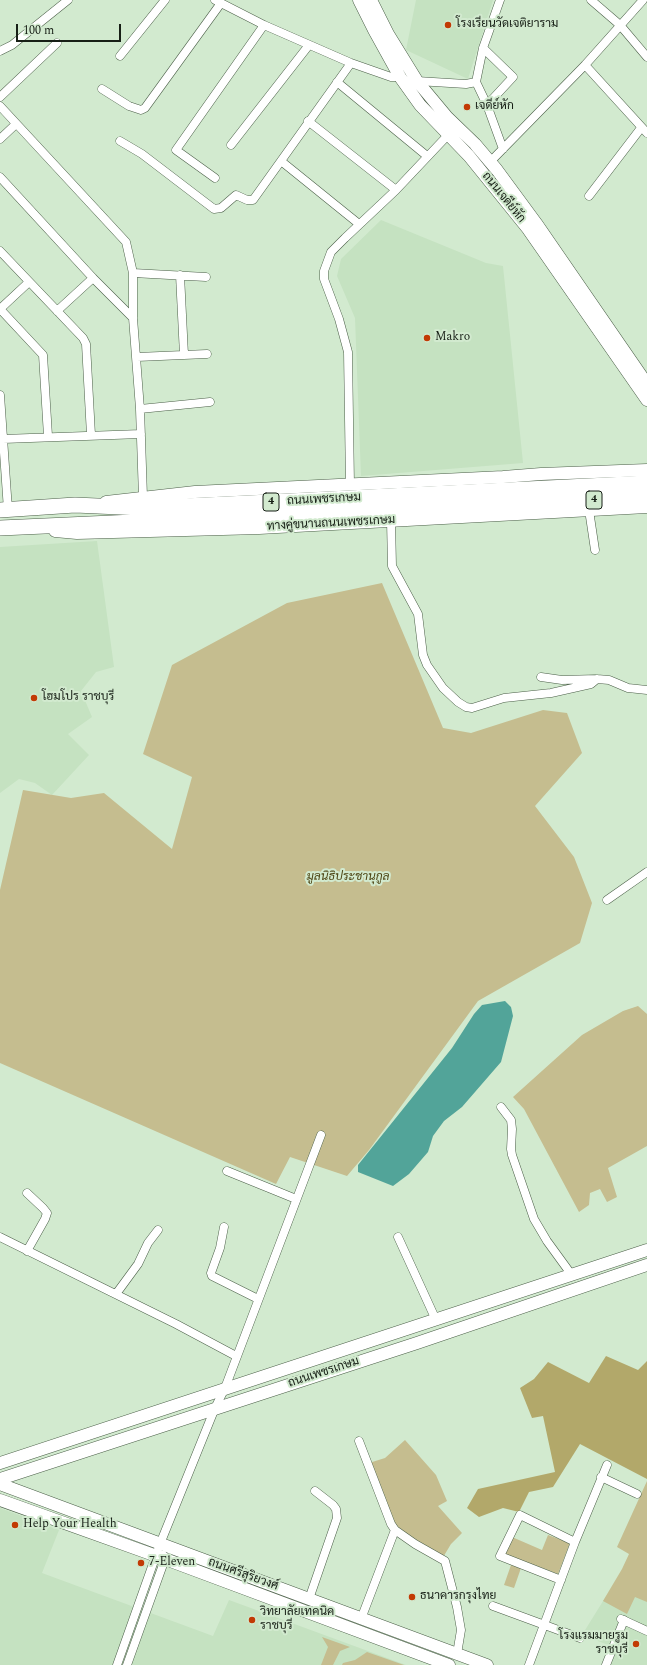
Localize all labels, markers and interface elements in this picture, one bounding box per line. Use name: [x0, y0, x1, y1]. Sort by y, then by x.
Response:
scale bar: [18, 16, 123, 42]
place label: โรงเรียนวัดเจติยาราม: [456, 18, 558, 32]
marker: โรงเรียนวัดเจติยาราม: [443, 20, 453, 30]
text: 100 m: [23, 21, 54, 40]
place label: เจดีย์หัก: [475, 100, 514, 114]
marker: เจดีย์หัก: [462, 102, 472, 112]
street label: ถนนเจดีย์หัก: [478, 170, 528, 226]
place label: Makro: [435, 331, 470, 345]
marker: Makro: [422, 333, 432, 343]
street label: ถนนเพชรเกษม: [287, 491, 361, 509]
road number: 4: [586, 491, 602, 509]
road number: 4: [263, 493, 279, 511]
street label: ทางคู่ขนานถนนเพชรเกษม: [266, 513, 396, 535]
place label: โฮมโปร ราชบุรี: [42, 691, 114, 705]
marker: โฮมโปร ราชบุรี: [29, 693, 39, 703]
park label: มูลนิธิประชานุกูล: [306, 871, 390, 885]
street label: ถนนเพชรเกษม: [287, 1355, 361, 1391]
place label: Help Your Health: [23, 1518, 117, 1532]
marker: Help Your Health: [10, 1520, 20, 1530]
place label: 7-Eleven: [149, 1556, 195, 1570]
street label: ถนนศรีสุริยวงศ์: [206, 1556, 280, 1594]
marker: 7-Eleven: [136, 1558, 146, 1568]
place label: ธนาคารกรุงไทย: [420, 1590, 496, 1604]
marker: ธนาคารกรุงไทย: [407, 1592, 417, 1602]
place label: วิทยาลัยเทคนิค ราชบุรี: [260, 1606, 334, 1634]
marker: วิทยาลัยเทคนิค ราชบุรี: [247, 1615, 257, 1625]
place label: โรงแรมมายรูม ราชบุรี: [559, 1630, 628, 1658]
marker: โรงแรมมายรูม ราชบุรี: [631, 1639, 641, 1649]

